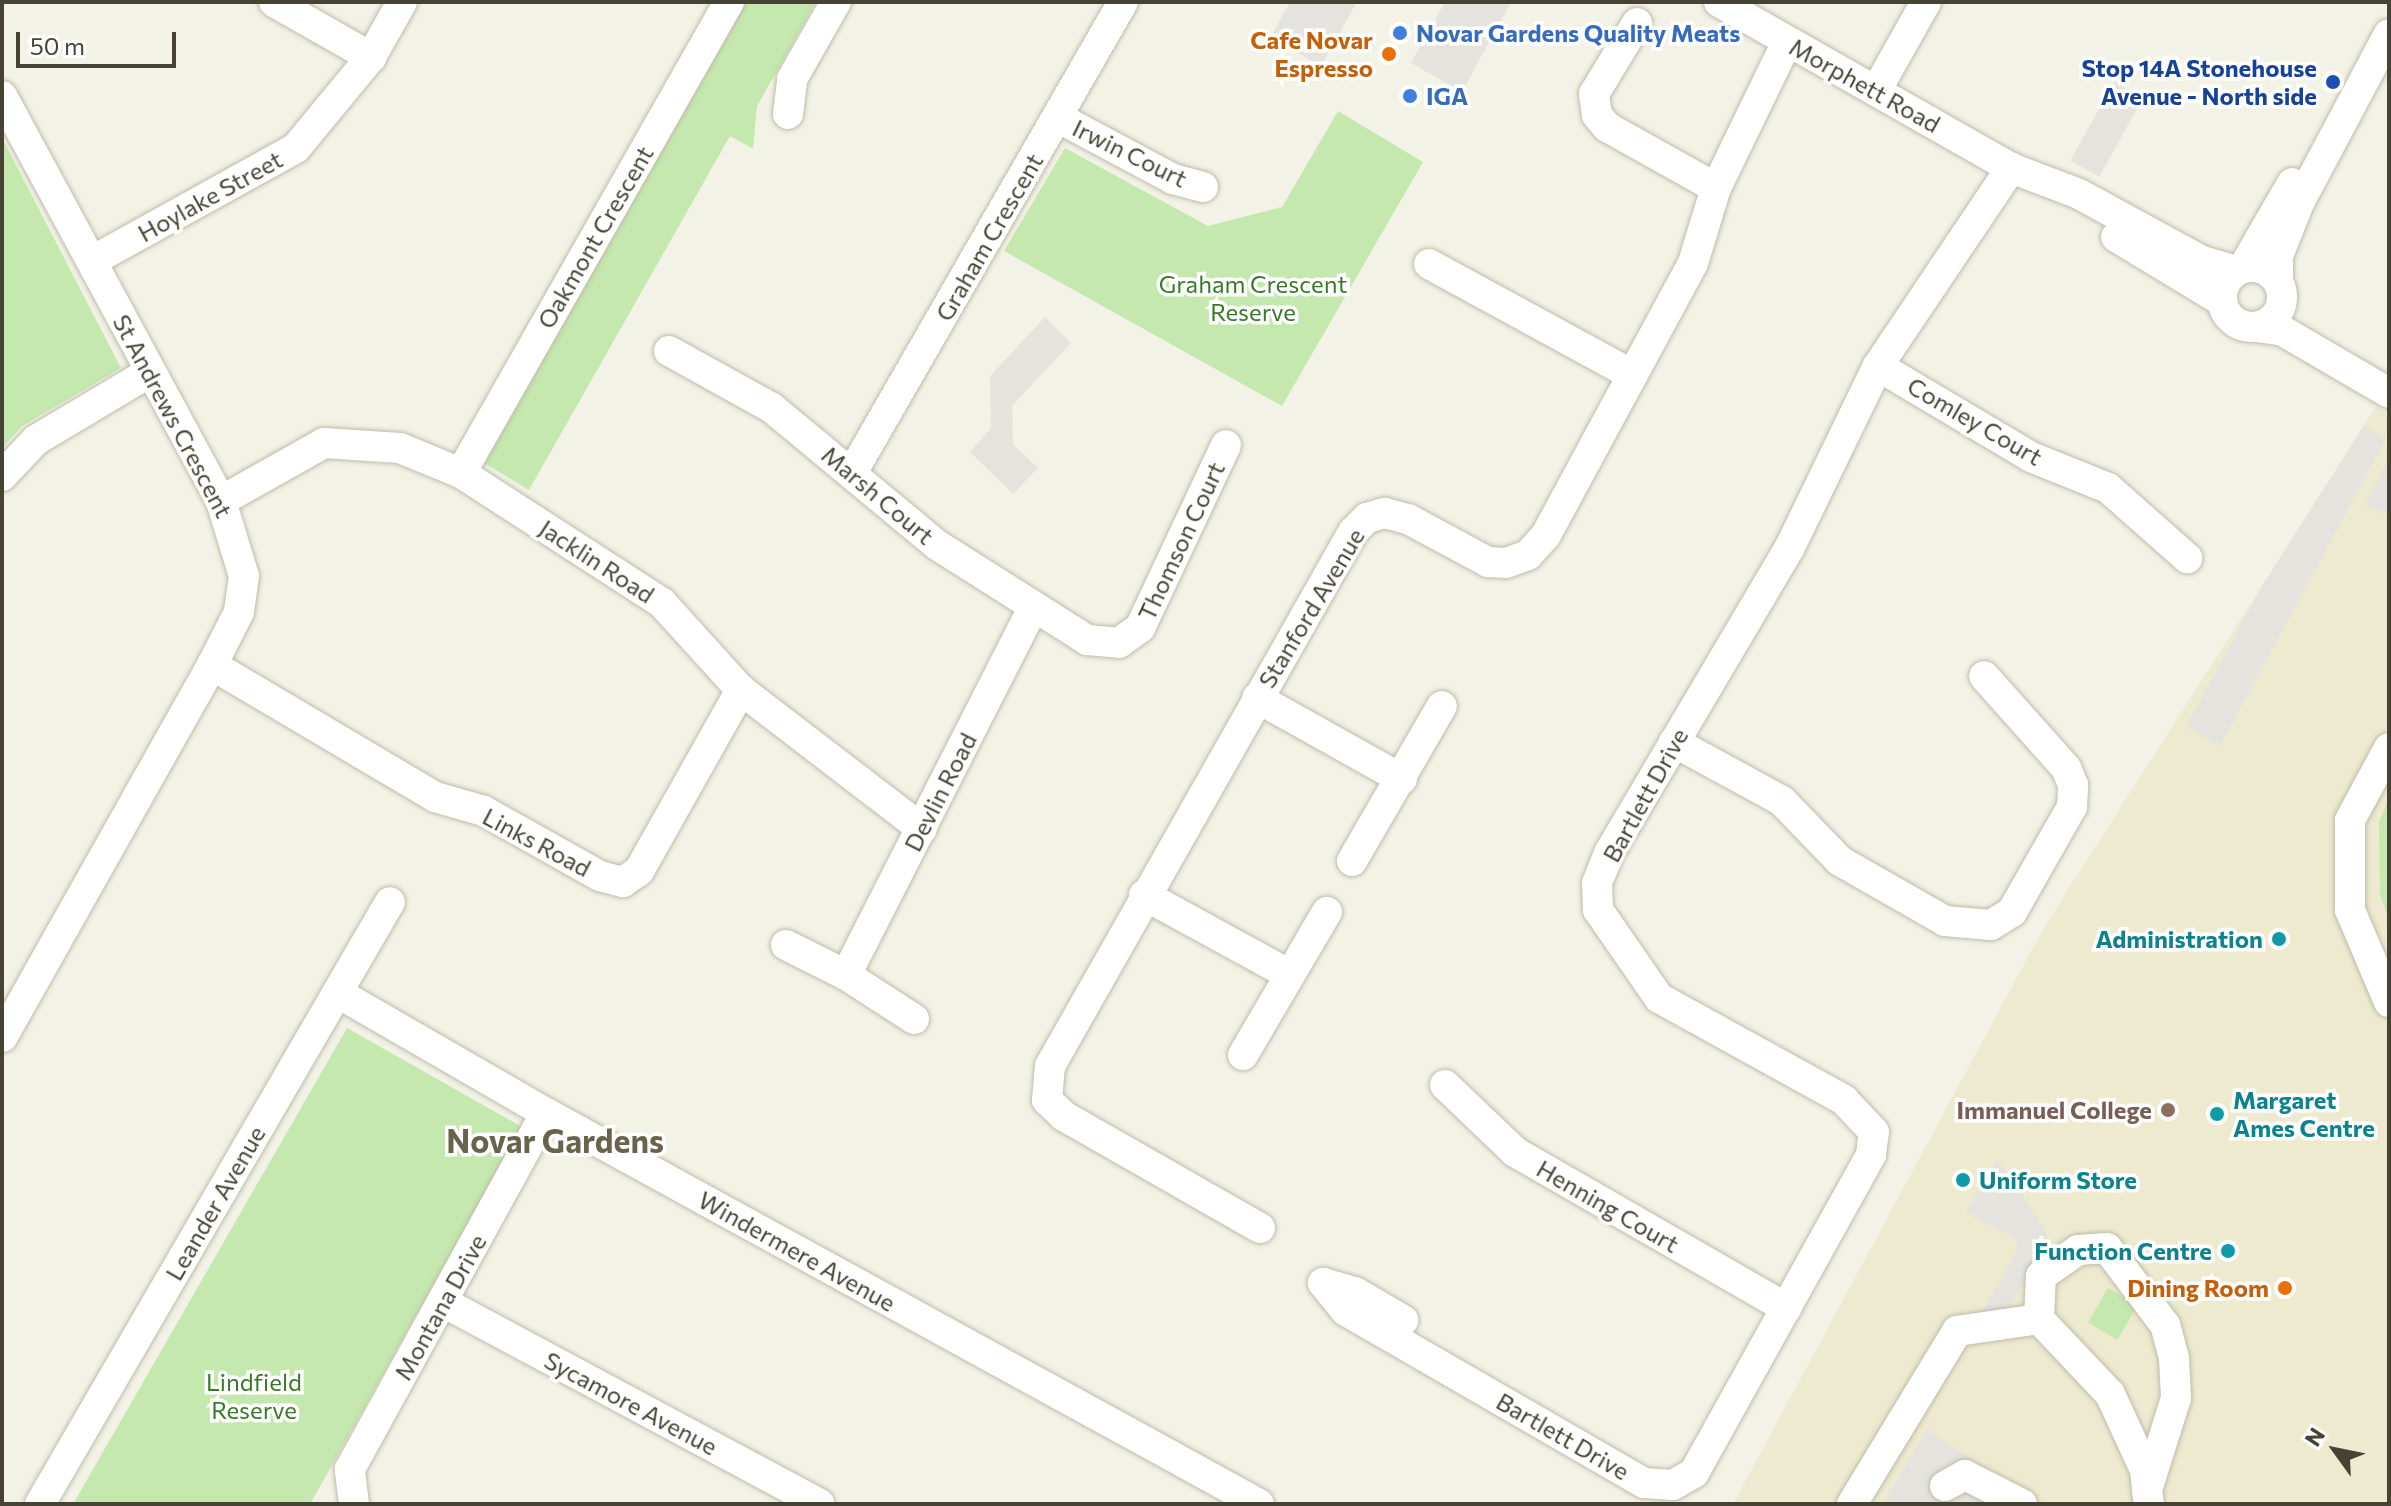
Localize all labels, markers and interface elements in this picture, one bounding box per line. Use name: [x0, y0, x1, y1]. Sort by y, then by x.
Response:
scale bar: [20, 16, 180, 66]
place label: Novar Gardens Quality Meats: [1416, 19, 1740, 47]
marker: Novar Gardens Quality Meats: [1391, 24, 1409, 42]
place label: Cafe Novar Espresso: [1250, 26, 1373, 82]
text: 50 m: [30, 31, 85, 60]
street label: Morphett Road: [1785, 32, 1945, 138]
marker: Cafe Novar Espresso: [1380, 45, 1398, 63]
place label: Stop 14A Stonehouse Avenue - North side: [2081, 54, 2317, 110]
marker: Stop 14A Stonehouse Avenue - North side: [2324, 73, 2342, 91]
place label: IGA: [1426, 82, 1468, 110]
marker: IGA: [1401, 87, 1419, 105]
street label: Irwin Court: [1068, 113, 1192, 193]
street label: Oakmont Crescent: [531, 141, 659, 333]
street label: Hoylake Street: [133, 144, 287, 248]
street label: Graham Crescent: [929, 148, 1049, 326]
park label: Graham Crescent Reserve: [1159, 270, 1347, 326]
street label: St Andrews Crescent: [107, 309, 239, 523]
street label: Comley Court: [1903, 371, 2047, 471]
street label: Marsh Court: [816, 440, 940, 550]
street label: Thomson Court: [1132, 457, 1230, 625]
street label: Jacklin Road: [534, 513, 660, 609]
street label: Stanford Avenue: [1252, 523, 1370, 693]
street label: Bartlett Drive: [1596, 723, 1694, 867]
street label: Devlin Road: [898, 728, 982, 856]
street label: Links Road: [478, 802, 596, 882]
place label: Administration: [2096, 925, 2263, 953]
marker: Administration: [2270, 930, 2288, 948]
place label: Margaret Ames Centre: [2233, 1086, 2375, 1142]
place label: Immanuel College: [1957, 1096, 2152, 1124]
marker: Immanuel College: [2159, 1101, 2177, 1119]
marker: Margaret Ames Centre: [2208, 1105, 2226, 1123]
street label: Leander Avenue: [159, 1121, 271, 1285]
district label: Novar Gardens: [446, 1121, 664, 1159]
street label: Henning Court: [1532, 1154, 1684, 1258]
place label: Uniform Store: [1979, 1166, 2137, 1194]
marker: Uniform Store: [1954, 1171, 1972, 1189]
street label: Windermere Avenue: [694, 1185, 900, 1317]
street label: Montana Drive: [388, 1229, 492, 1385]
place label: Function Centre: [2034, 1237, 2212, 1265]
marker: Function Centre: [2219, 1242, 2237, 1260]
place label: Dining Room: [2127, 1274, 2269, 1302]
marker: Dining Room: [2276, 1279, 2294, 1297]
street label: Sycamore Avenue: [540, 1345, 722, 1461]
park label: Lindfield Reserve: [206, 1368, 302, 1424]
street label: Bartlett Drive: [1492, 1386, 1634, 1486]
north arrow: [2295, 1410, 2375, 1490]
text: N: [2299, 1422, 2330, 1451]

